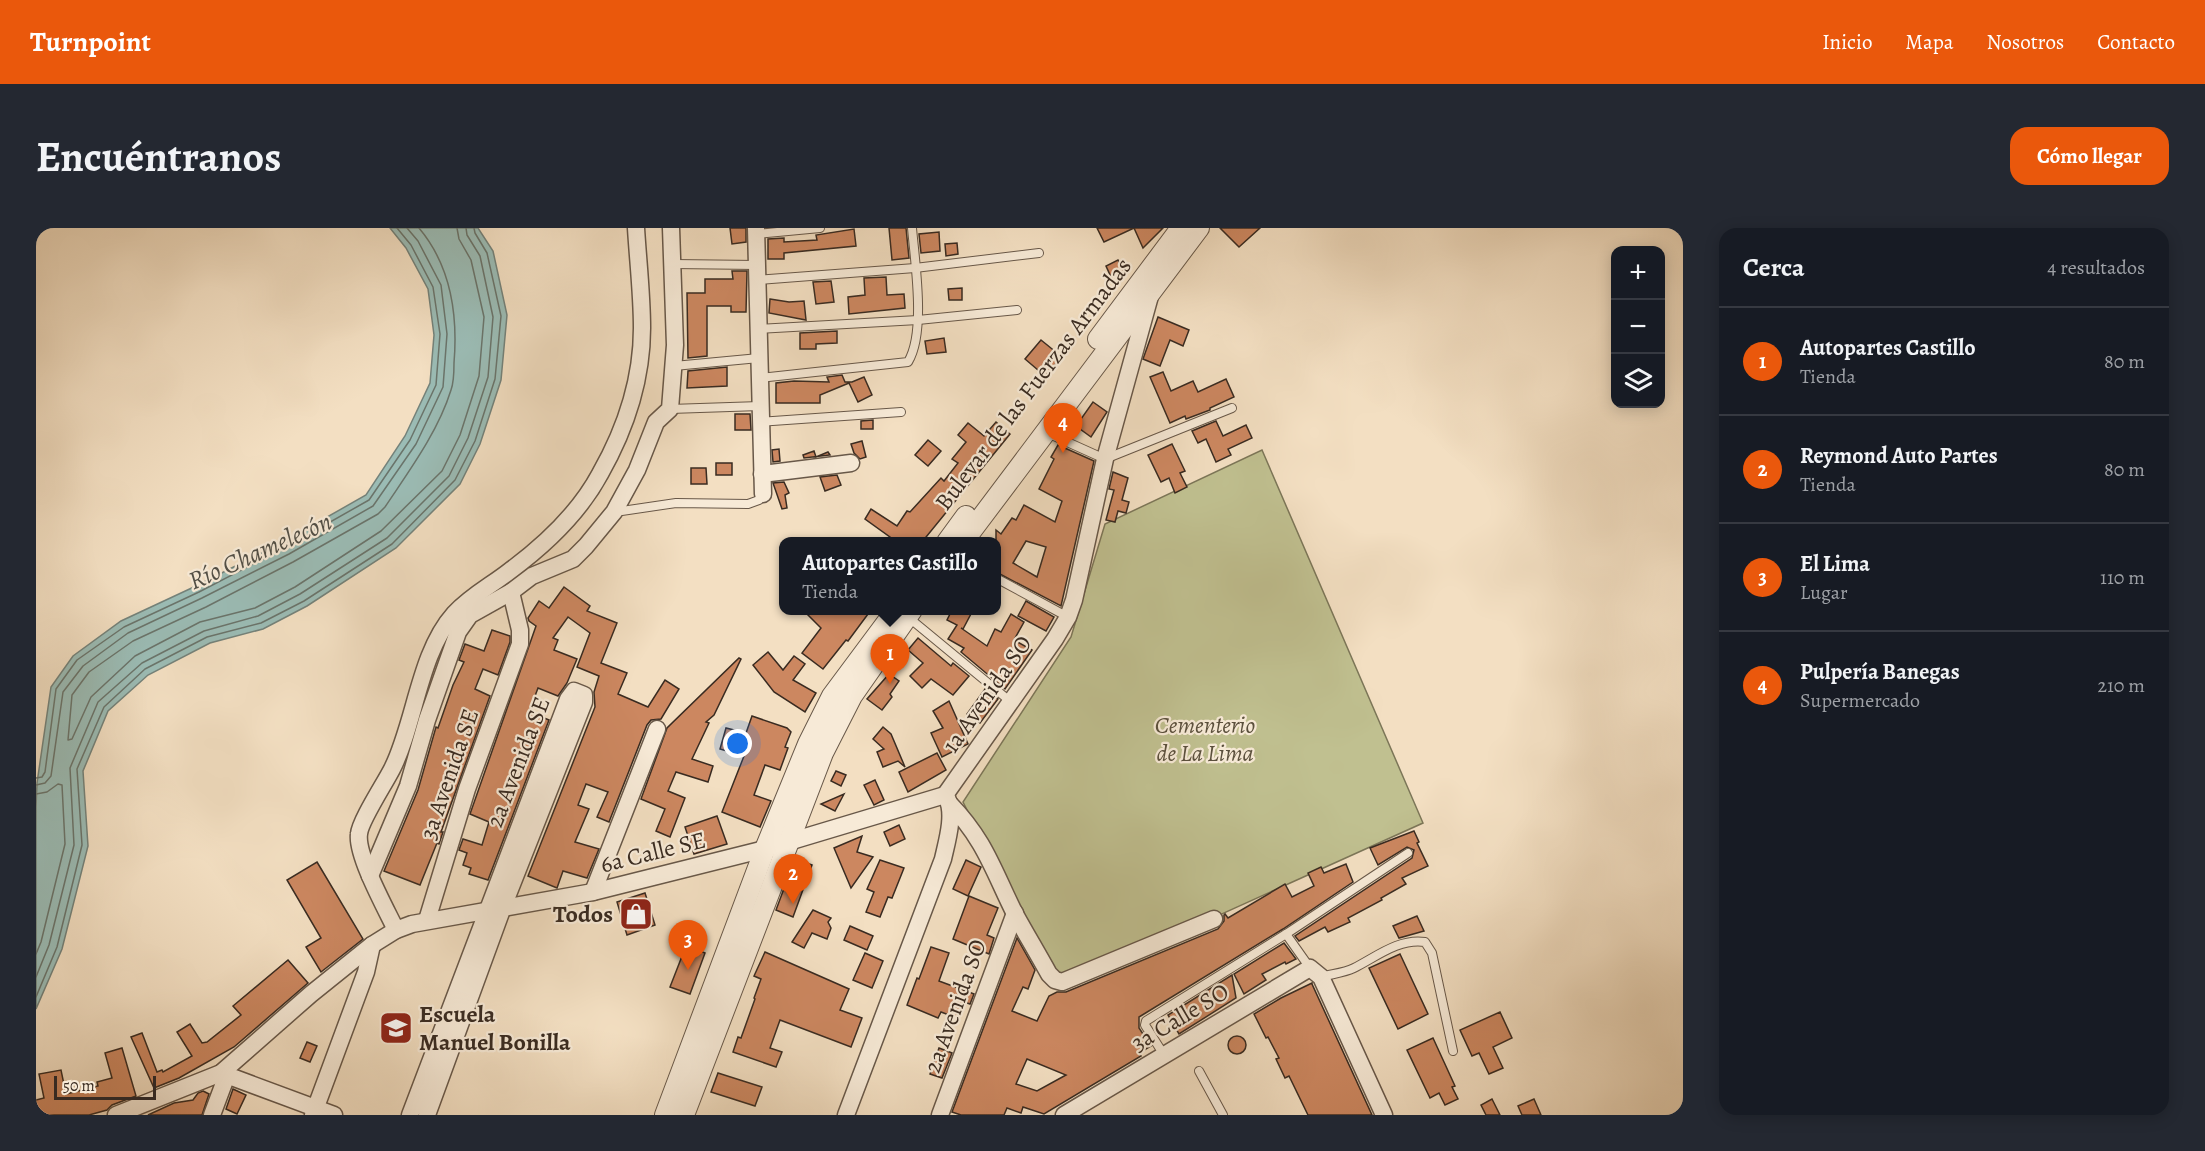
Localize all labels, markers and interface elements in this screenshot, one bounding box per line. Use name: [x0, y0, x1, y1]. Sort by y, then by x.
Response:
text: Turnpoint: [30, 23, 151, 61]
text: Inicio: [1822, 28, 1872, 56]
text: Mapa: [1905, 28, 1954, 56]
text: Nosotros: [1987, 28, 2064, 56]
text: Contacto: [2097, 28, 2175, 56]
button: Cómo llegar: [2010, 127, 2169, 185]
text: Encuéntranos: [36, 128, 281, 185]
map controls: [1611, 246, 1665, 408]
button: +: [1611, 246, 1665, 300]
text: Cerca: [1743, 250, 1805, 285]
street label: Bulevar de las Fuerzas Armadas: [927, 251, 1139, 517]
text: 4 resultados: [2047, 254, 2145, 281]
button: −: [1611, 300, 1665, 354]
text: Autopartes Castillo: [1800, 333, 1976, 363]
text: 1: [1759, 348, 1766, 375]
text: 80 m: [2104, 348, 2145, 375]
button: layers: [1611, 354, 1665, 408]
text: Tienda: [1800, 363, 1856, 390]
pin: 4: [1044, 404, 1082, 453]
text: Reymond Auto Partes: [1800, 441, 1998, 471]
text: 2: [1758, 456, 1767, 483]
text: 80 m: [2104, 456, 2145, 483]
text: Tienda: [1800, 471, 1856, 498]
water label: Río Chamelecón: [183, 504, 337, 598]
popup: [779, 537, 1001, 615]
text: Autopartes Castillo: [802, 548, 978, 578]
text: El Lima: [1800, 549, 1870, 579]
text: 3: [1758, 564, 1767, 591]
text: 110 m: [2100, 564, 2145, 591]
text: Tienda: [802, 578, 858, 605]
text: Lugar: [1800, 579, 1848, 606]
street label: 1a Avenida SO: [935, 629, 1039, 759]
pin: 1: [870, 634, 910, 684]
text: Pulpería Banegas: [1800, 657, 1960, 687]
text: 4: [1758, 672, 1767, 699]
text: 210 m: [2097, 672, 2145, 699]
text: Supermercado: [1800, 687, 1920, 714]
street label: 2a Avenida SE: [478, 692, 558, 832]
street label: 3a Avenida SE: [412, 704, 486, 844]
park label: Cementerio de La Lima: [1155, 709, 1255, 769]
your location: [723, 729, 752, 758]
street label: 6a Calle SE: [597, 823, 709, 881]
pin: 2: [774, 854, 813, 904]
shop icon: Todos: [618, 896, 654, 932]
place label: Todos: [553, 898, 613, 930]
pin: 3: [668, 920, 708, 970]
street label: 2a Avenida SO: [916, 935, 994, 1077]
street label: 3a Calle SO: [1125, 975, 1235, 1059]
place label: Escuela Manuel Bonilla: [419, 998, 571, 1058]
school or university icon: Escuela Manuel Bonilla: [378, 1010, 414, 1046]
scale bar: [54, 1073, 156, 1100]
text: 50 m: [63, 1075, 95, 1097]

